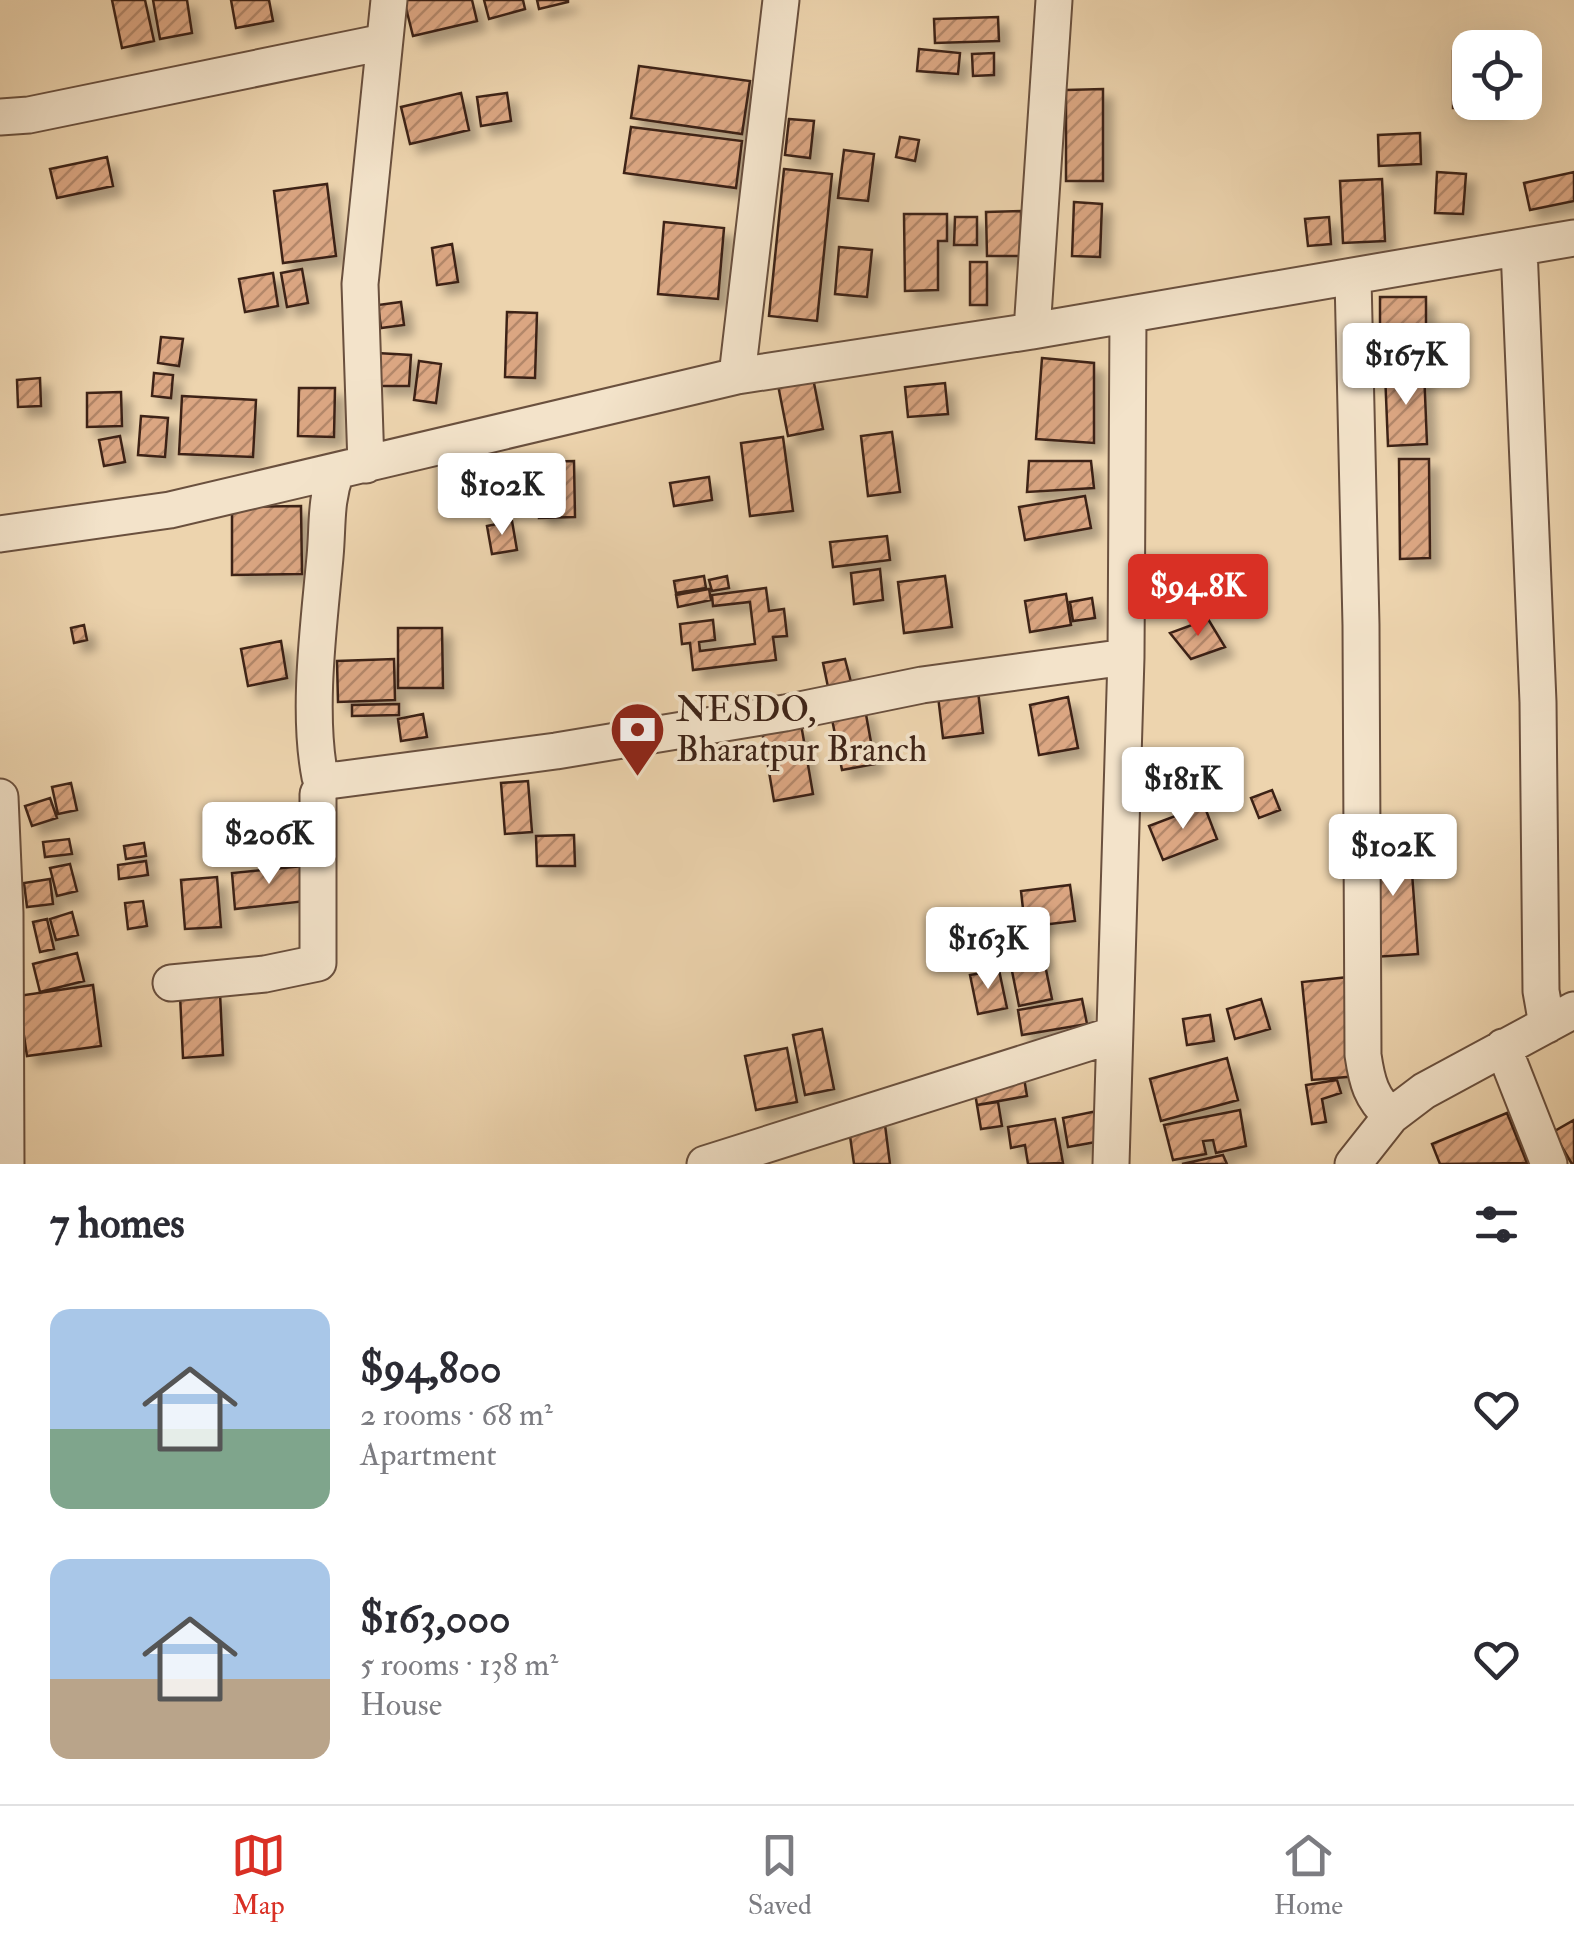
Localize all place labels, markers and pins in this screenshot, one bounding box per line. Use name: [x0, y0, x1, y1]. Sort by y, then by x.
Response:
pin: $167K: [1336, 323, 1476, 408]
pin: $102K: [432, 453, 572, 538]
pin: $94.8K: [1117, 554, 1279, 639]
place label: NESDO, Bharatpur Branch: [676, 688, 927, 772]
bank icon: NESDO, Bharatpur Branch: [607, 699, 667, 778]
pin: $181K: [1113, 747, 1253, 832]
pin: $206K: [199, 802, 339, 887]
pin: $102K: [1323, 814, 1463, 899]
pin: $163K: [918, 907, 1058, 992]

